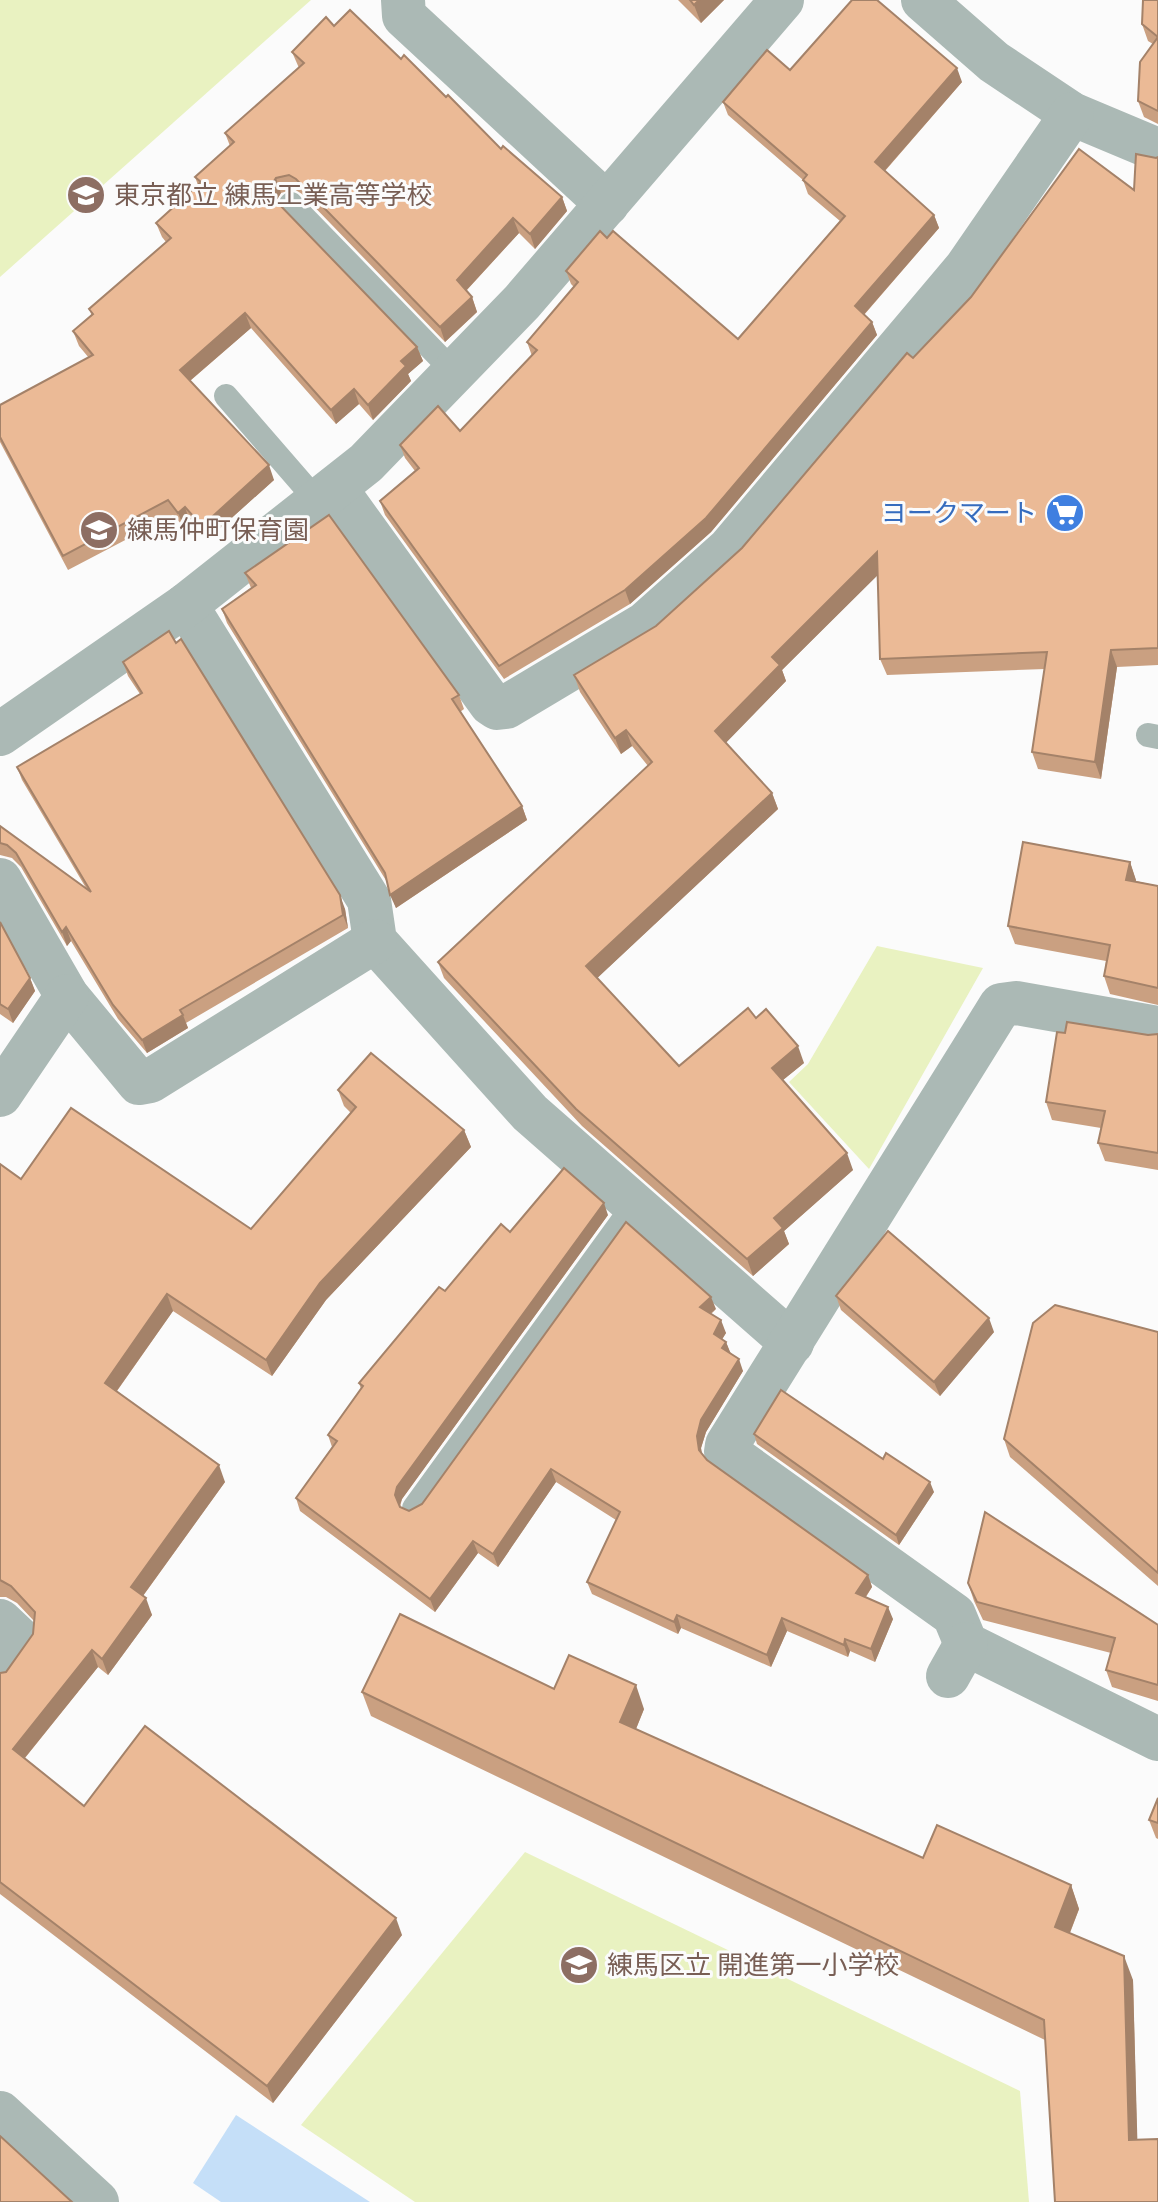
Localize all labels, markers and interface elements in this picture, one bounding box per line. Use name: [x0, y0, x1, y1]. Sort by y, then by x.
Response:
school or university icon: 東京都立 練馬工業高等学校: [65, 174, 107, 216]
place label: 東京都立 練馬工業高等学校: [114, 179, 433, 210]
supermarket icon: ヨークマート: [1044, 492, 1086, 534]
place label: ヨークマート: [881, 497, 1037, 528]
school or university icon: 練馬仲町保育園: [78, 509, 120, 551]
place label: 練馬仲町保育園: [127, 514, 309, 545]
school or university icon: 練馬区立 開進第一小学校: [558, 1944, 600, 1986]
place label: 練馬区立 開進第一小学校: [607, 1949, 900, 1980]

